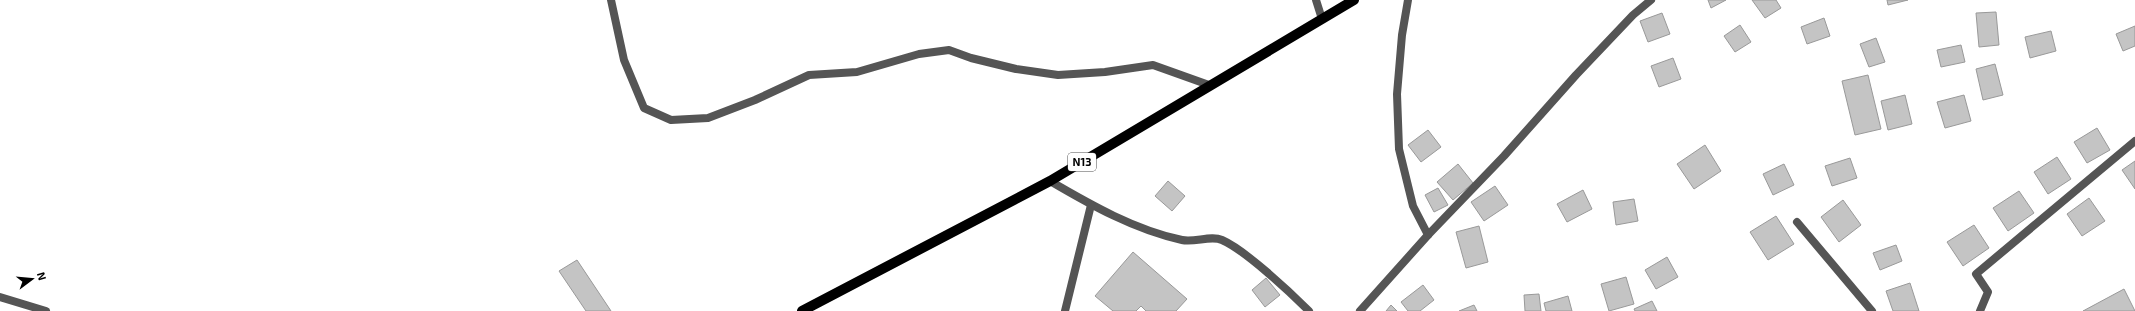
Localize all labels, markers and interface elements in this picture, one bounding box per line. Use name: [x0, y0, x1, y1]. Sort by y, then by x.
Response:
road number: N13: [1068, 153, 1096, 171]
north arrow: [12, 259, 52, 299]
text: N: [35, 270, 49, 282]

